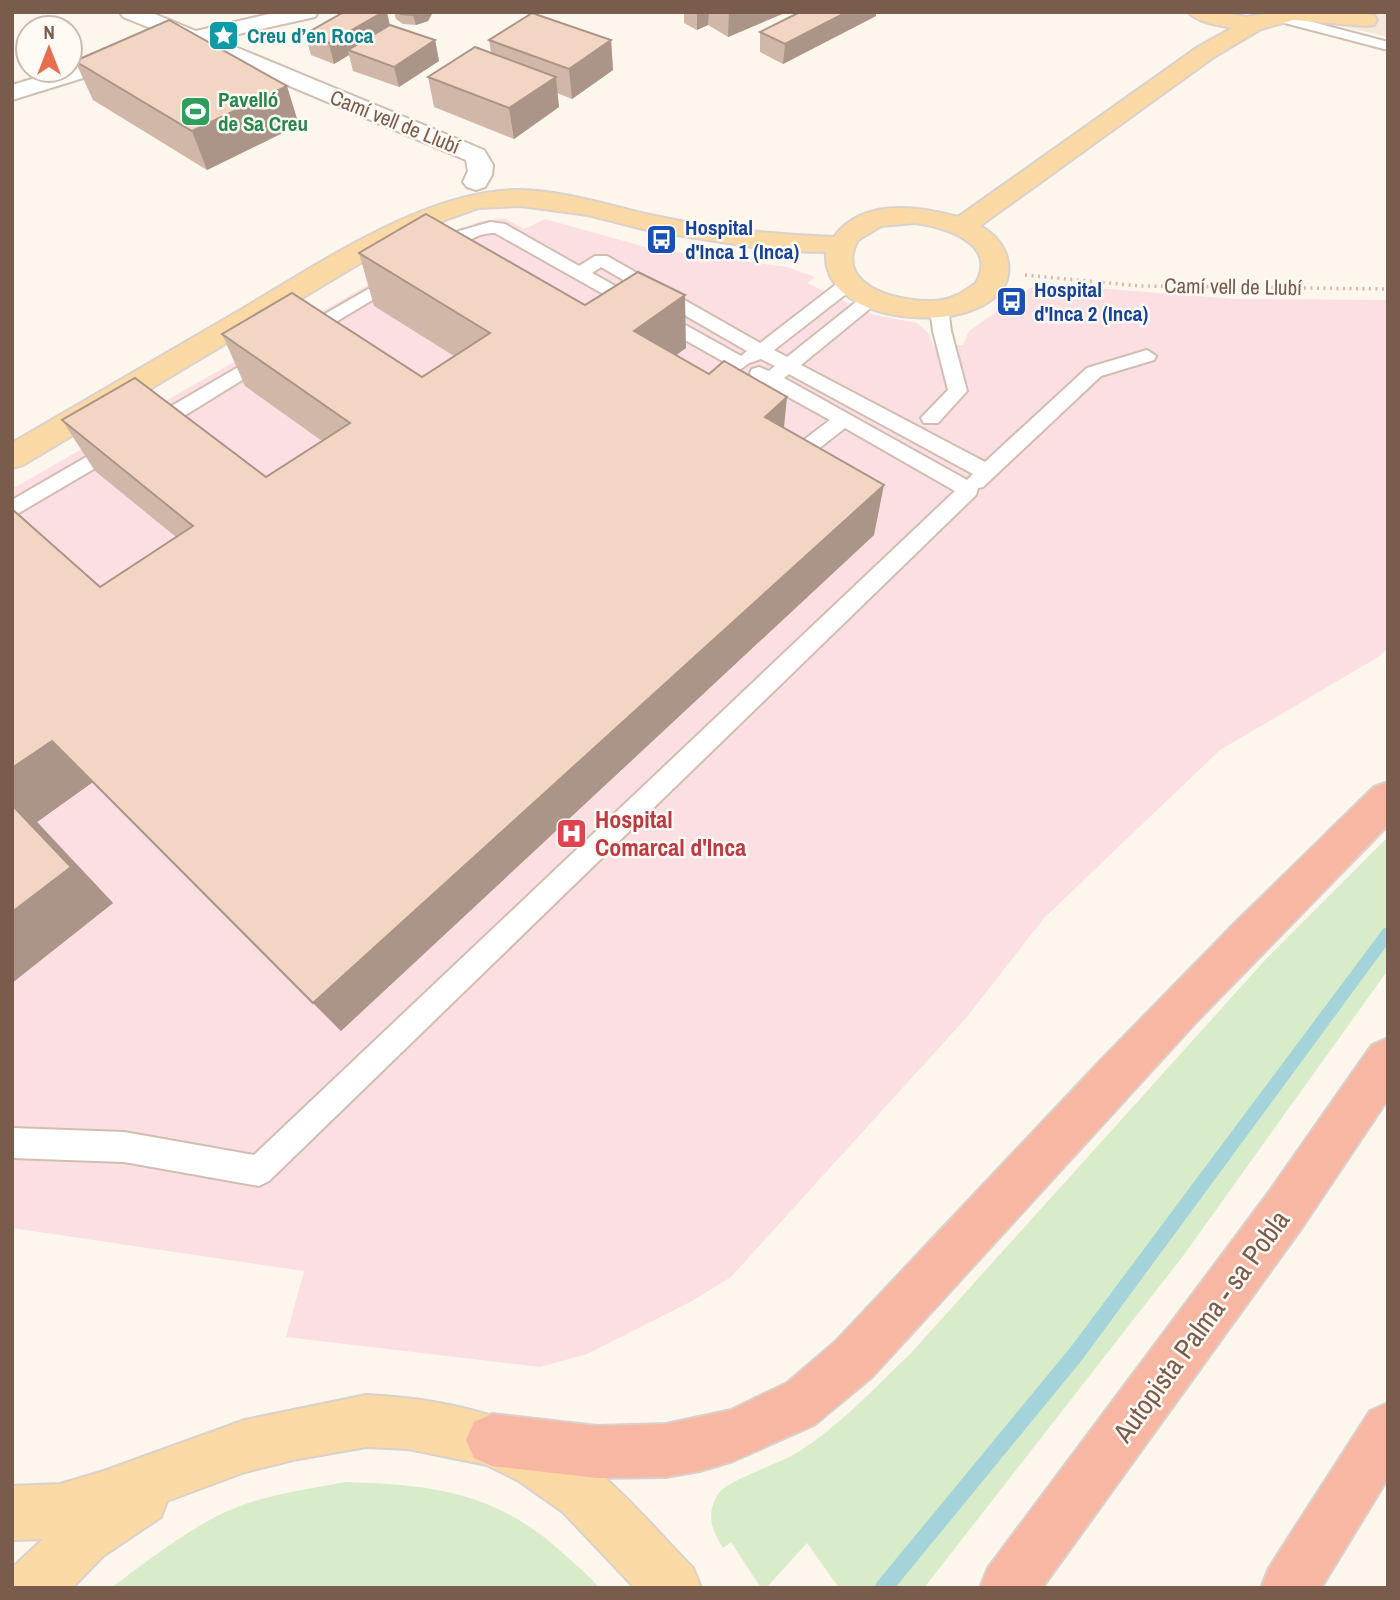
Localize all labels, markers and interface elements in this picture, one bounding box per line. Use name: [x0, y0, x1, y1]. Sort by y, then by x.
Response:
north arrow: [14, 14, 84, 84]
text: N: [43, 19, 55, 45]
place icon: Creu d’en Roca: [207, 19, 241, 53]
place label: Creu d’en Roca: [247, 21, 374, 50]
street label: Camí vell de Llubí: [326, 82, 465, 161]
place label: Pavelló de Sa Creu: [218, 85, 308, 138]
sports icon: Pavelló de Sa Creu: [178, 95, 212, 129]
place label: Hospital d'Inca 1 (Inca): [685, 213, 799, 266]
bus stop icon: Hospital d'Inca 1 (Inca): [645, 223, 679, 257]
street label: Camí vell de Llubí: [1164, 271, 1302, 302]
place label: Hospital d'Inca 2 (Inca): [1034, 275, 1148, 328]
bus stop icon: Hospital d'Inca 2 (Inca): [994, 285, 1028, 319]
place label: Hospital Comarcal d'Inca: [595, 803, 746, 863]
hospital icon: Hospital Comarcal d'Inca: [555, 817, 589, 851]
street label: Autopista Palma - sa Pobla: [1103, 1202, 1298, 1451]

